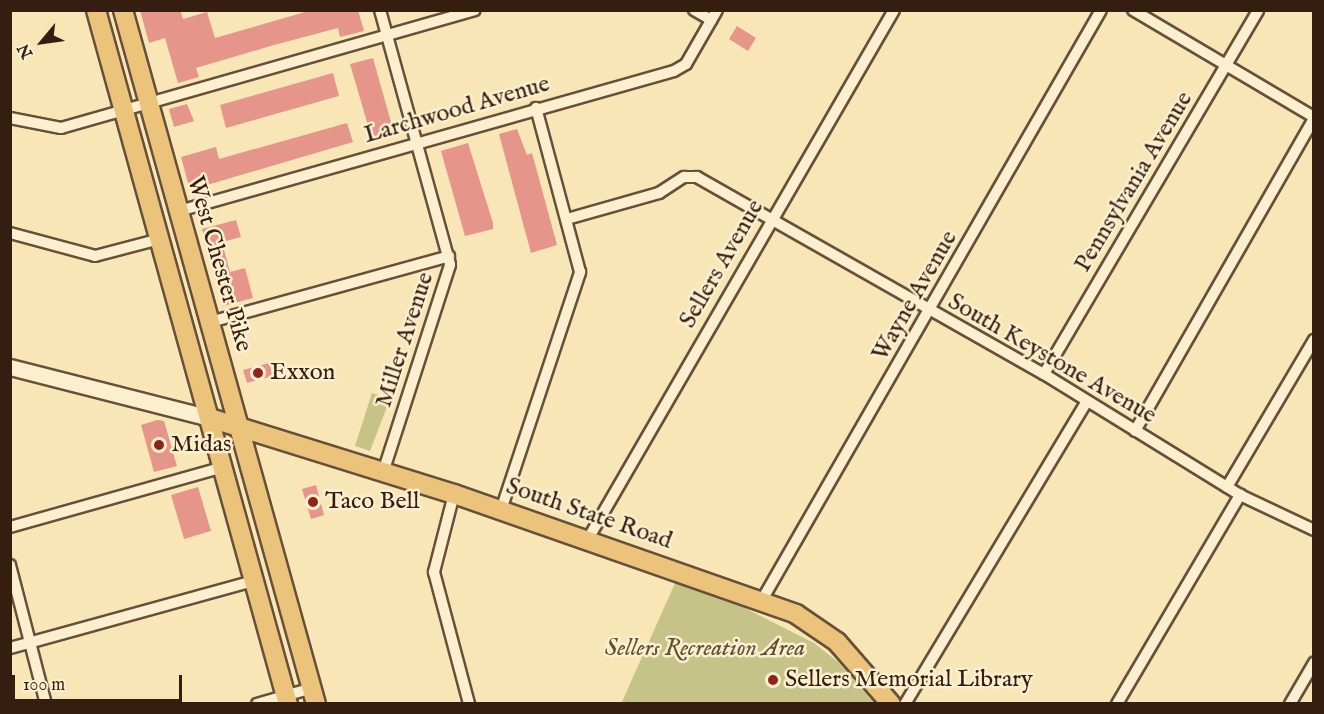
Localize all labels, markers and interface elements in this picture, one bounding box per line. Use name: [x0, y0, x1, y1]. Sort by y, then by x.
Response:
north arrow: [12, 12, 72, 72]
text: N: [14, 40, 38, 62]
street label: Larchwood Avenue: [361, 70, 553, 150]
street label: Pennsylvania Avenue: [1069, 87, 1199, 277]
street label: West Chester Pike: [180, 173, 258, 355]
street label: Sellers Avenue: [674, 195, 770, 333]
street label: Wayne Avenue: [866, 226, 964, 366]
street label: Miller Avenue: [370, 269, 440, 411]
street label: South Keystone Avenue: [943, 288, 1161, 430]
place label: Exxon: [270, 359, 335, 387]
marker: Exxon: [251, 366, 265, 380]
place label: Midas: [171, 431, 231, 459]
marker: Midas: [152, 438, 166, 452]
street label: South State Road: [502, 472, 676, 556]
place label: Taco Bell: [325, 488, 420, 516]
marker: Taco Bell: [306, 495, 320, 509]
park label: Sellers Recreation Area: [605, 635, 805, 663]
scale bar: [15, 663, 184, 701]
place label: Sellers Memorial Library: [785, 666, 1033, 694]
marker: Sellers Memorial Library: [766, 673, 780, 687]
text: 100 m: [23, 674, 65, 697]

